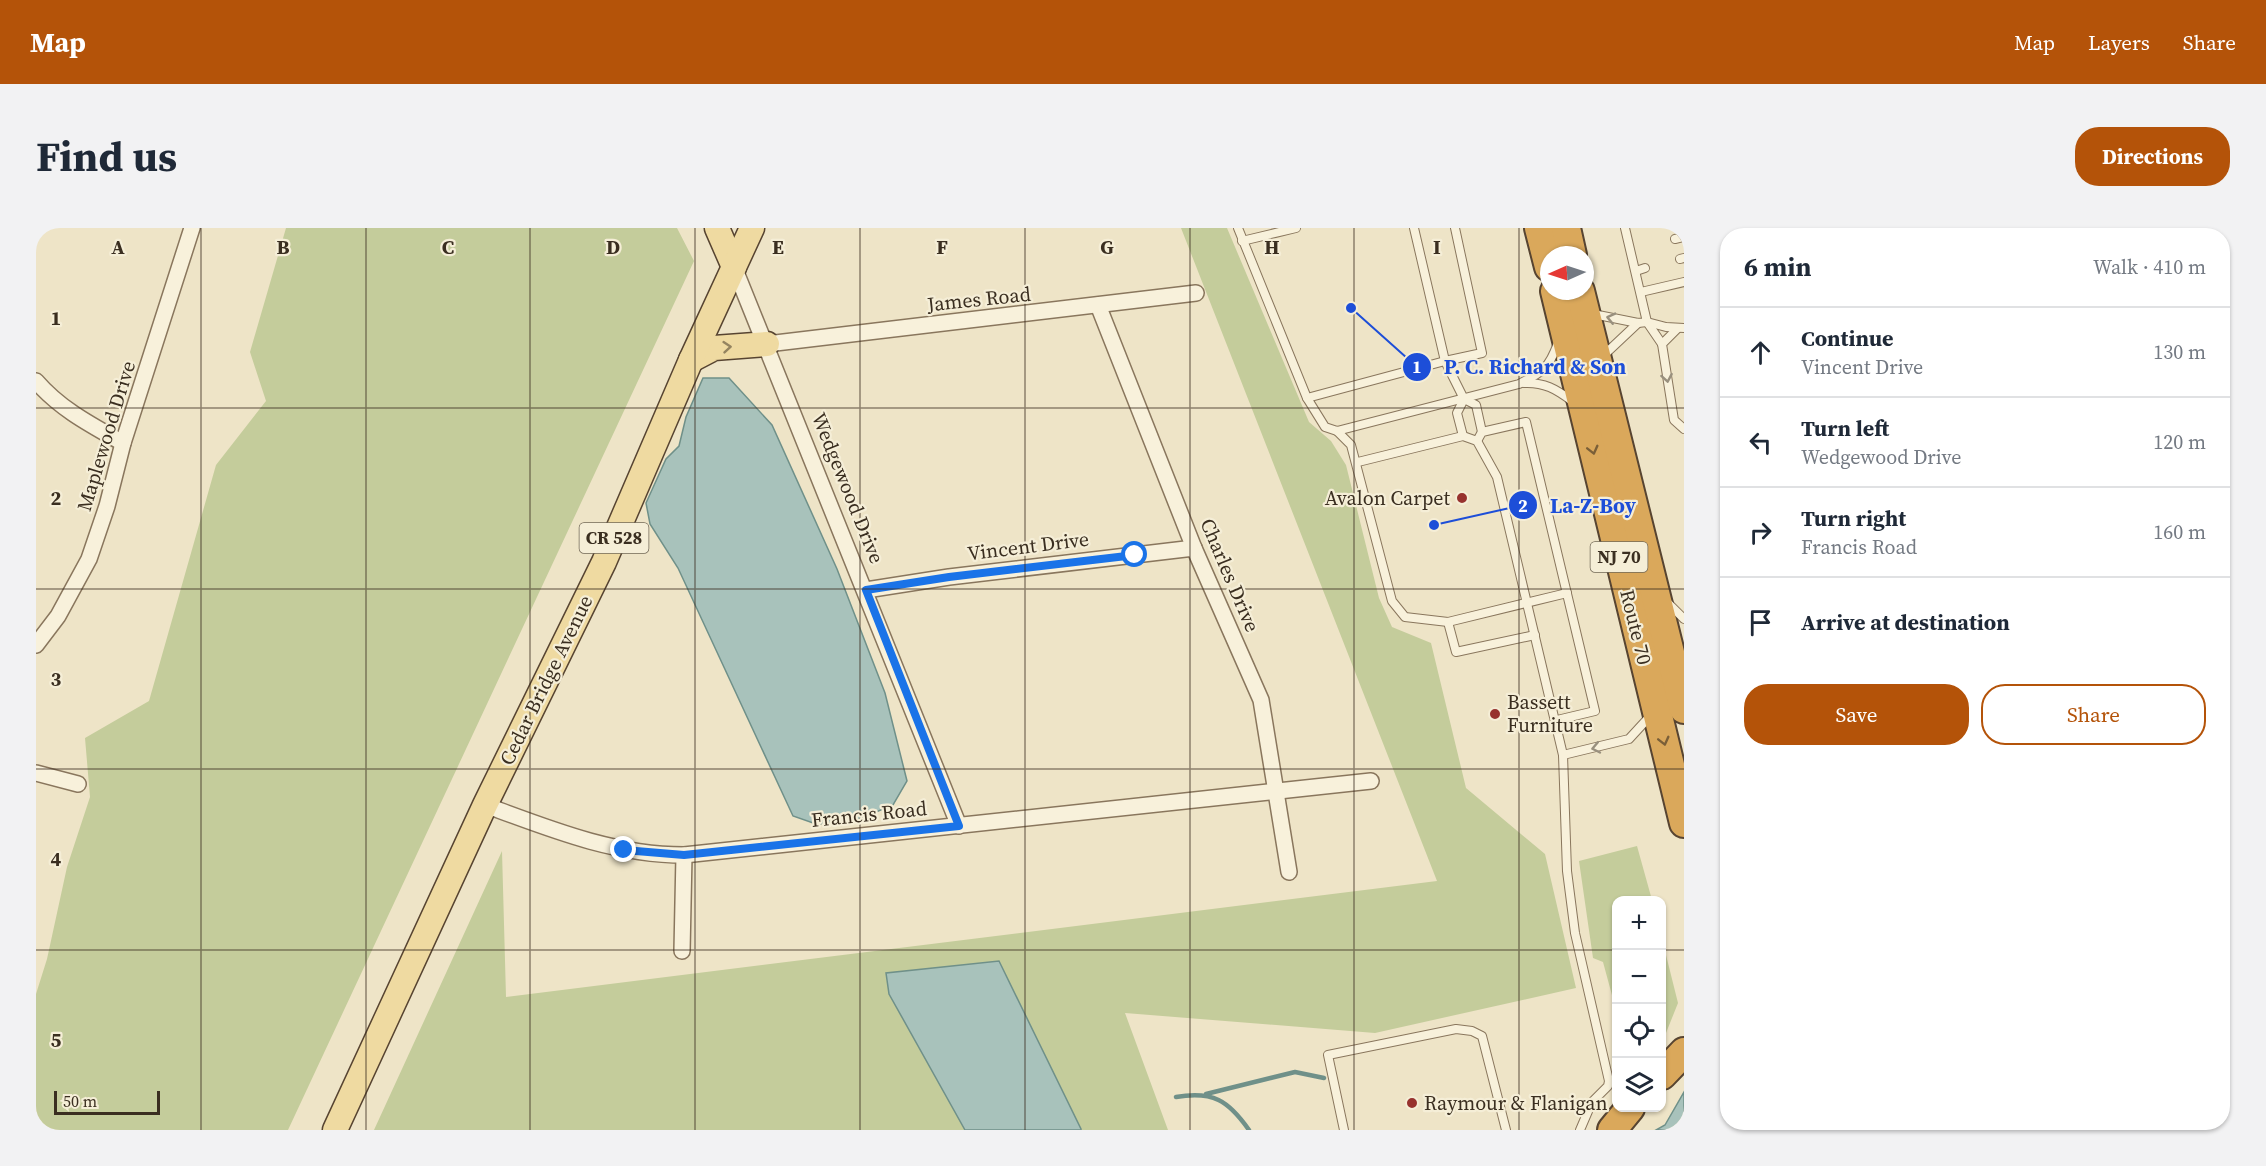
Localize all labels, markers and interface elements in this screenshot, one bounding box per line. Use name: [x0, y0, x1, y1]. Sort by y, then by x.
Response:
text: Map: [30, 23, 86, 61]
text: Map: [2014, 28, 2055, 57]
text: Layers: [2088, 28, 2150, 57]
text: Share: [2183, 28, 2236, 57]
text: Find us: [36, 127, 177, 185]
button: Directions: [2075, 127, 2230, 186]
text: A: [111, 233, 125, 261]
text: B: [276, 233, 290, 261]
text: C: [442, 233, 454, 261]
text: D: [606, 233, 620, 261]
text: E: [772, 233, 784, 261]
text: F: [936, 233, 948, 261]
text: G: [1100, 233, 1114, 261]
text: H: [1264, 233, 1280, 261]
text: I: [1433, 233, 1441, 261]
north arrow: [1540, 246, 1594, 300]
text: 6 min: [1744, 249, 1811, 285]
text: Walk · 410 m: [2093, 253, 2206, 281]
street label: James Road: [925, 280, 1033, 318]
text: 1: [51, 304, 61, 332]
one-way arrow: [1606, 313, 1616, 326]
text: Continue: [1801, 323, 1894, 353]
icon: ahead: [1744, 336, 1777, 369]
text: 130 m: [2153, 338, 2206, 366]
one-way arrow: [723, 341, 732, 354]
callout: P. C. Richard & Son: [1402, 348, 1638, 387]
text: P. C. Richard & Son: [1444, 352, 1626, 381]
text: Vincent Drive: [1801, 353, 1923, 381]
text: 1: [1412, 354, 1422, 379]
street label: Maplewood Drive: [70, 357, 142, 515]
one-way arrow: [1661, 373, 1673, 383]
street label: Wedgewood Drive: [805, 408, 891, 568]
text: Turn left: [1801, 413, 1889, 443]
icon: left: [1744, 426, 1777, 459]
text: 120 m: [2153, 428, 2206, 456]
text: Wedgewood Drive: [1801, 443, 1961, 471]
one-way arrow: [1585, 445, 1598, 455]
text: 2: [51, 484, 62, 512]
place label: Avalon Carpet: [1325, 484, 1450, 512]
callout: La-Z-Boy: [1508, 486, 1648, 525]
marker: Avalon Carpet: [1455, 491, 1469, 505]
text: La-Z-Boy: [1550, 491, 1637, 520]
text: 2: [1518, 493, 1528, 518]
text: Turn right: [1801, 503, 1906, 533]
street label: Charles Drive: [1194, 514, 1266, 636]
icon: right: [1744, 516, 1777, 549]
text: 160 m: [2153, 518, 2206, 546]
road number: CR 528: [580, 523, 648, 553]
street label: Vincent Drive: [966, 525, 1090, 567]
text: Francis Road: [1801, 533, 1917, 561]
route start: [1121, 541, 1147, 567]
road number: NJ 70: [1590, 542, 1648, 572]
street label: Route 70: [1613, 586, 1659, 668]
street label: Cedar Bridge Avenue: [493, 590, 599, 770]
icon: arrive: [1744, 606, 1777, 639]
text: Arrive at destination: [1801, 607, 2010, 637]
text: 3: [51, 665, 62, 693]
button: Save: [1744, 684, 1969, 745]
button: Share: [1981, 684, 2206, 745]
place label: Bassett Furniture: [1507, 688, 1593, 739]
marker: Bassett Furniture: [1488, 707, 1502, 721]
one-way arrow: [1657, 736, 1670, 746]
one-way arrow: [1591, 741, 1601, 754]
street label: Francis Road: [810, 794, 929, 834]
route end: [610, 836, 636, 862]
text: 4: [51, 845, 62, 873]
map controls: [1612, 896, 1666, 1112]
button: +: [1612, 896, 1666, 950]
button: −: [1612, 950, 1666, 1004]
button: locate: [1612, 1004, 1666, 1058]
text: 5: [51, 1026, 62, 1054]
button: layers: [1612, 1058, 1666, 1112]
scale bar: [54, 1088, 160, 1116]
place label: Raymour & Flanigan: [1424, 1089, 1608, 1117]
text: 50 m: [63, 1090, 97, 1112]
marker: Raymour & Flanigan: [1405, 1096, 1419, 1110]

